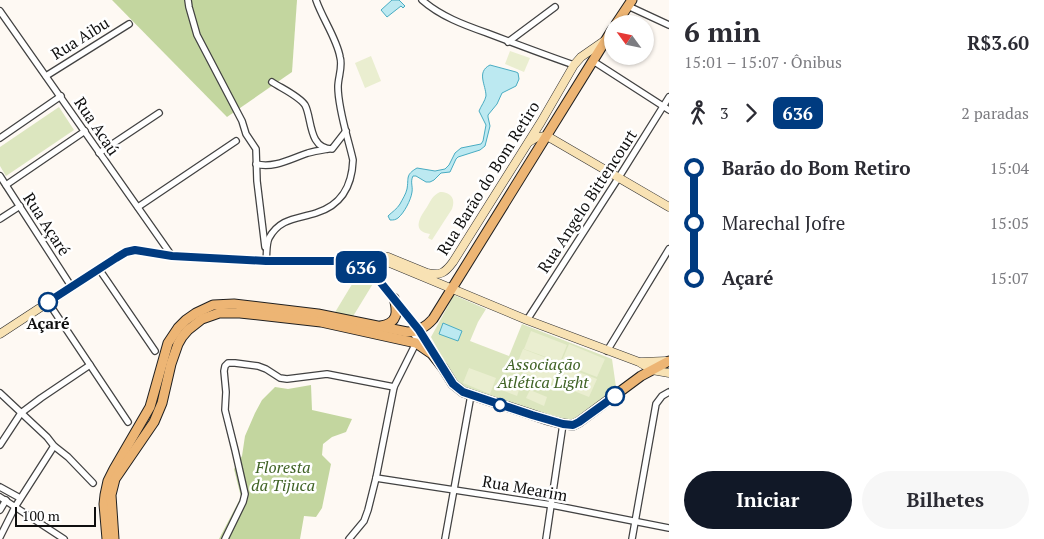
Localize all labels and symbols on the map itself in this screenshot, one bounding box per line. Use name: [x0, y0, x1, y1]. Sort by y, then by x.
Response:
street label: Rua Aibu: [47, 12, 113, 64]
north arrow: [604, 15, 654, 65]
street label: Rua Acaú: [69, 92, 125, 160]
street label: Rua Barão do Bom Retiro: [432, 97, 545, 259]
street label: Rua Angelo Bittencourt: [532, 125, 642, 277]
street label: Rua Açaré: [18, 188, 76, 260]
line badge: 636: [332, 251, 390, 283]
marker: Açaré: [38, 292, 58, 312]
place label: Açaré: [26, 312, 70, 334]
park label: Associação Atlética Light: [496, 353, 589, 393]
unlabelled marker: [605, 386, 625, 406]
unlabelled marker: [493, 398, 507, 412]
park label: Floresta da Tijuca: [251, 456, 315, 496]
street label: Rua Mearim: [481, 470, 569, 506]
scale bar: [15, 504, 96, 527]

